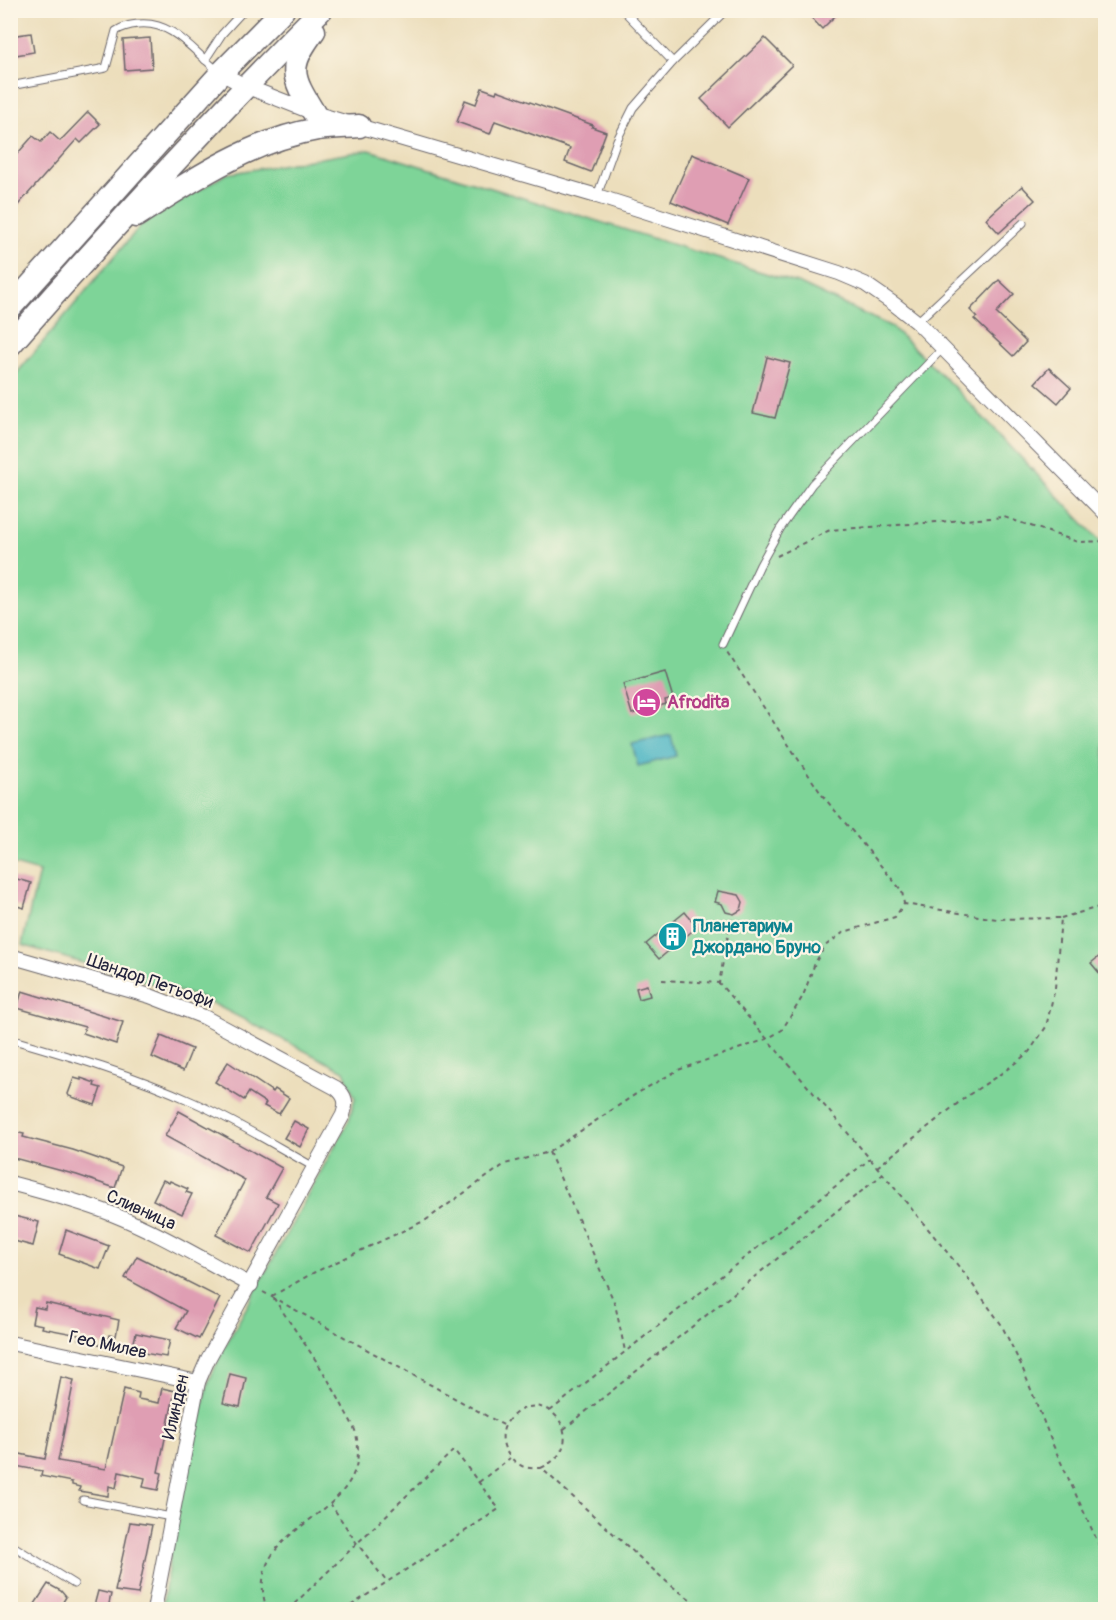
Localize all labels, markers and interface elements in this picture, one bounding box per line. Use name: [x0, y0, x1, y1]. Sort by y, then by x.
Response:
hotel icon: Afrodita: [630, 686, 662, 718]
place label: Afrodita: [667, 691, 730, 714]
place label: Планетариум Джордано Бруно: [692, 915, 821, 959]
building icon: Планетариум Джордано Бруно: [656, 920, 688, 952]
street label: Шандор Петьофи: [84, 949, 216, 1013]
street label: Сливница: [102, 1184, 180, 1236]
street label: Гео Милев: [67, 1326, 149, 1364]
street label: Илинден: [157, 1372, 195, 1442]

